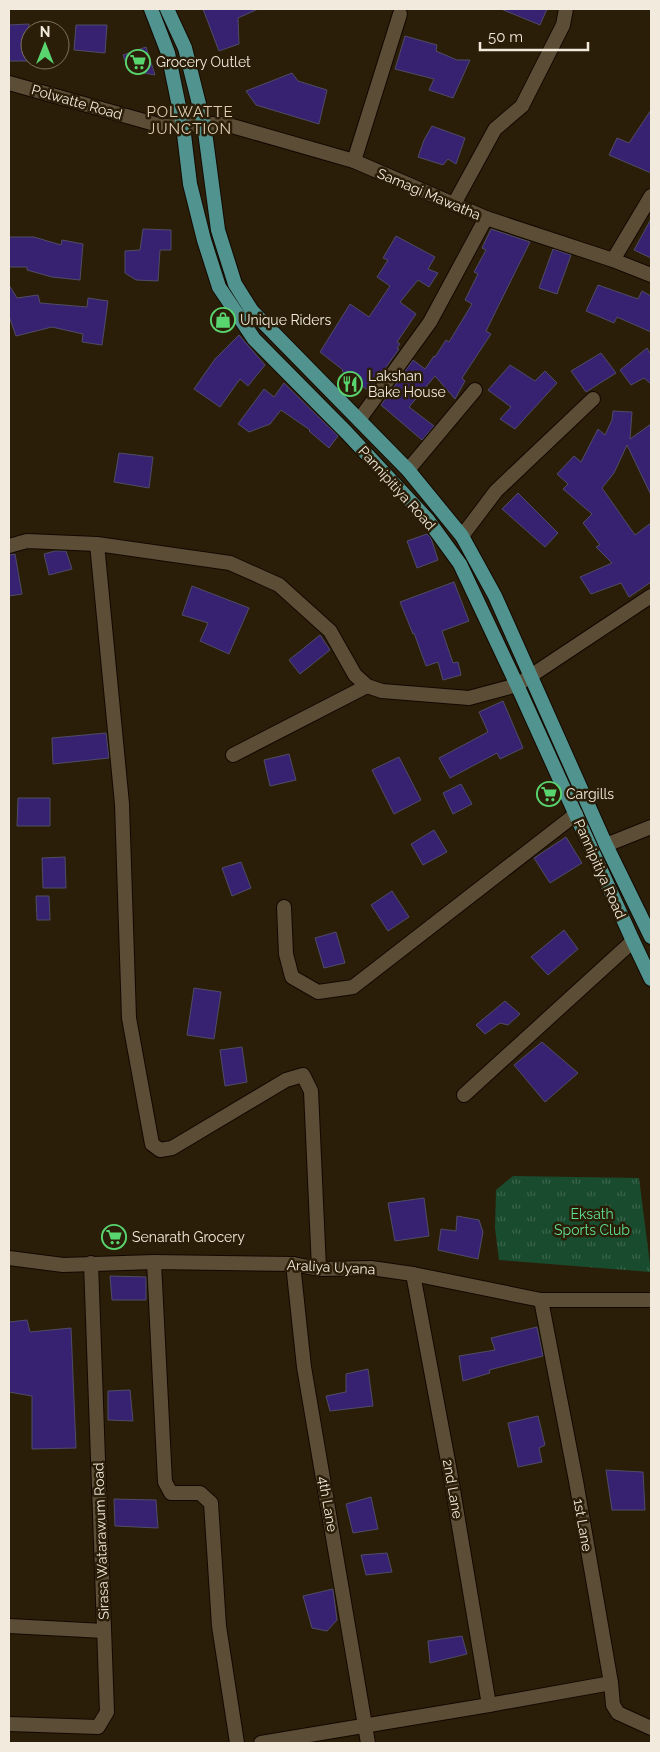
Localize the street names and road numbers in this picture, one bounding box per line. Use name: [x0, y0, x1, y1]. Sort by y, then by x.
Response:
street label: Polwatte Road: [30, 81, 124, 123]
street label: Samagi Mawatha: [375, 165, 483, 223]
street label: Pannipitiya Road: [355, 443, 439, 533]
street label: Pannipitiya Road: [571, 817, 629, 921]
street label: Araliya Uyana: [286, 1257, 376, 1277]
street label: 2nd Lane: [440, 1458, 466, 1520]
street label: Sirasa Watarawum Road: [90, 1462, 112, 1620]
street label: 4th Lane: [315, 1475, 341, 1533]
street label: 1st Lane: [571, 1497, 595, 1553]

